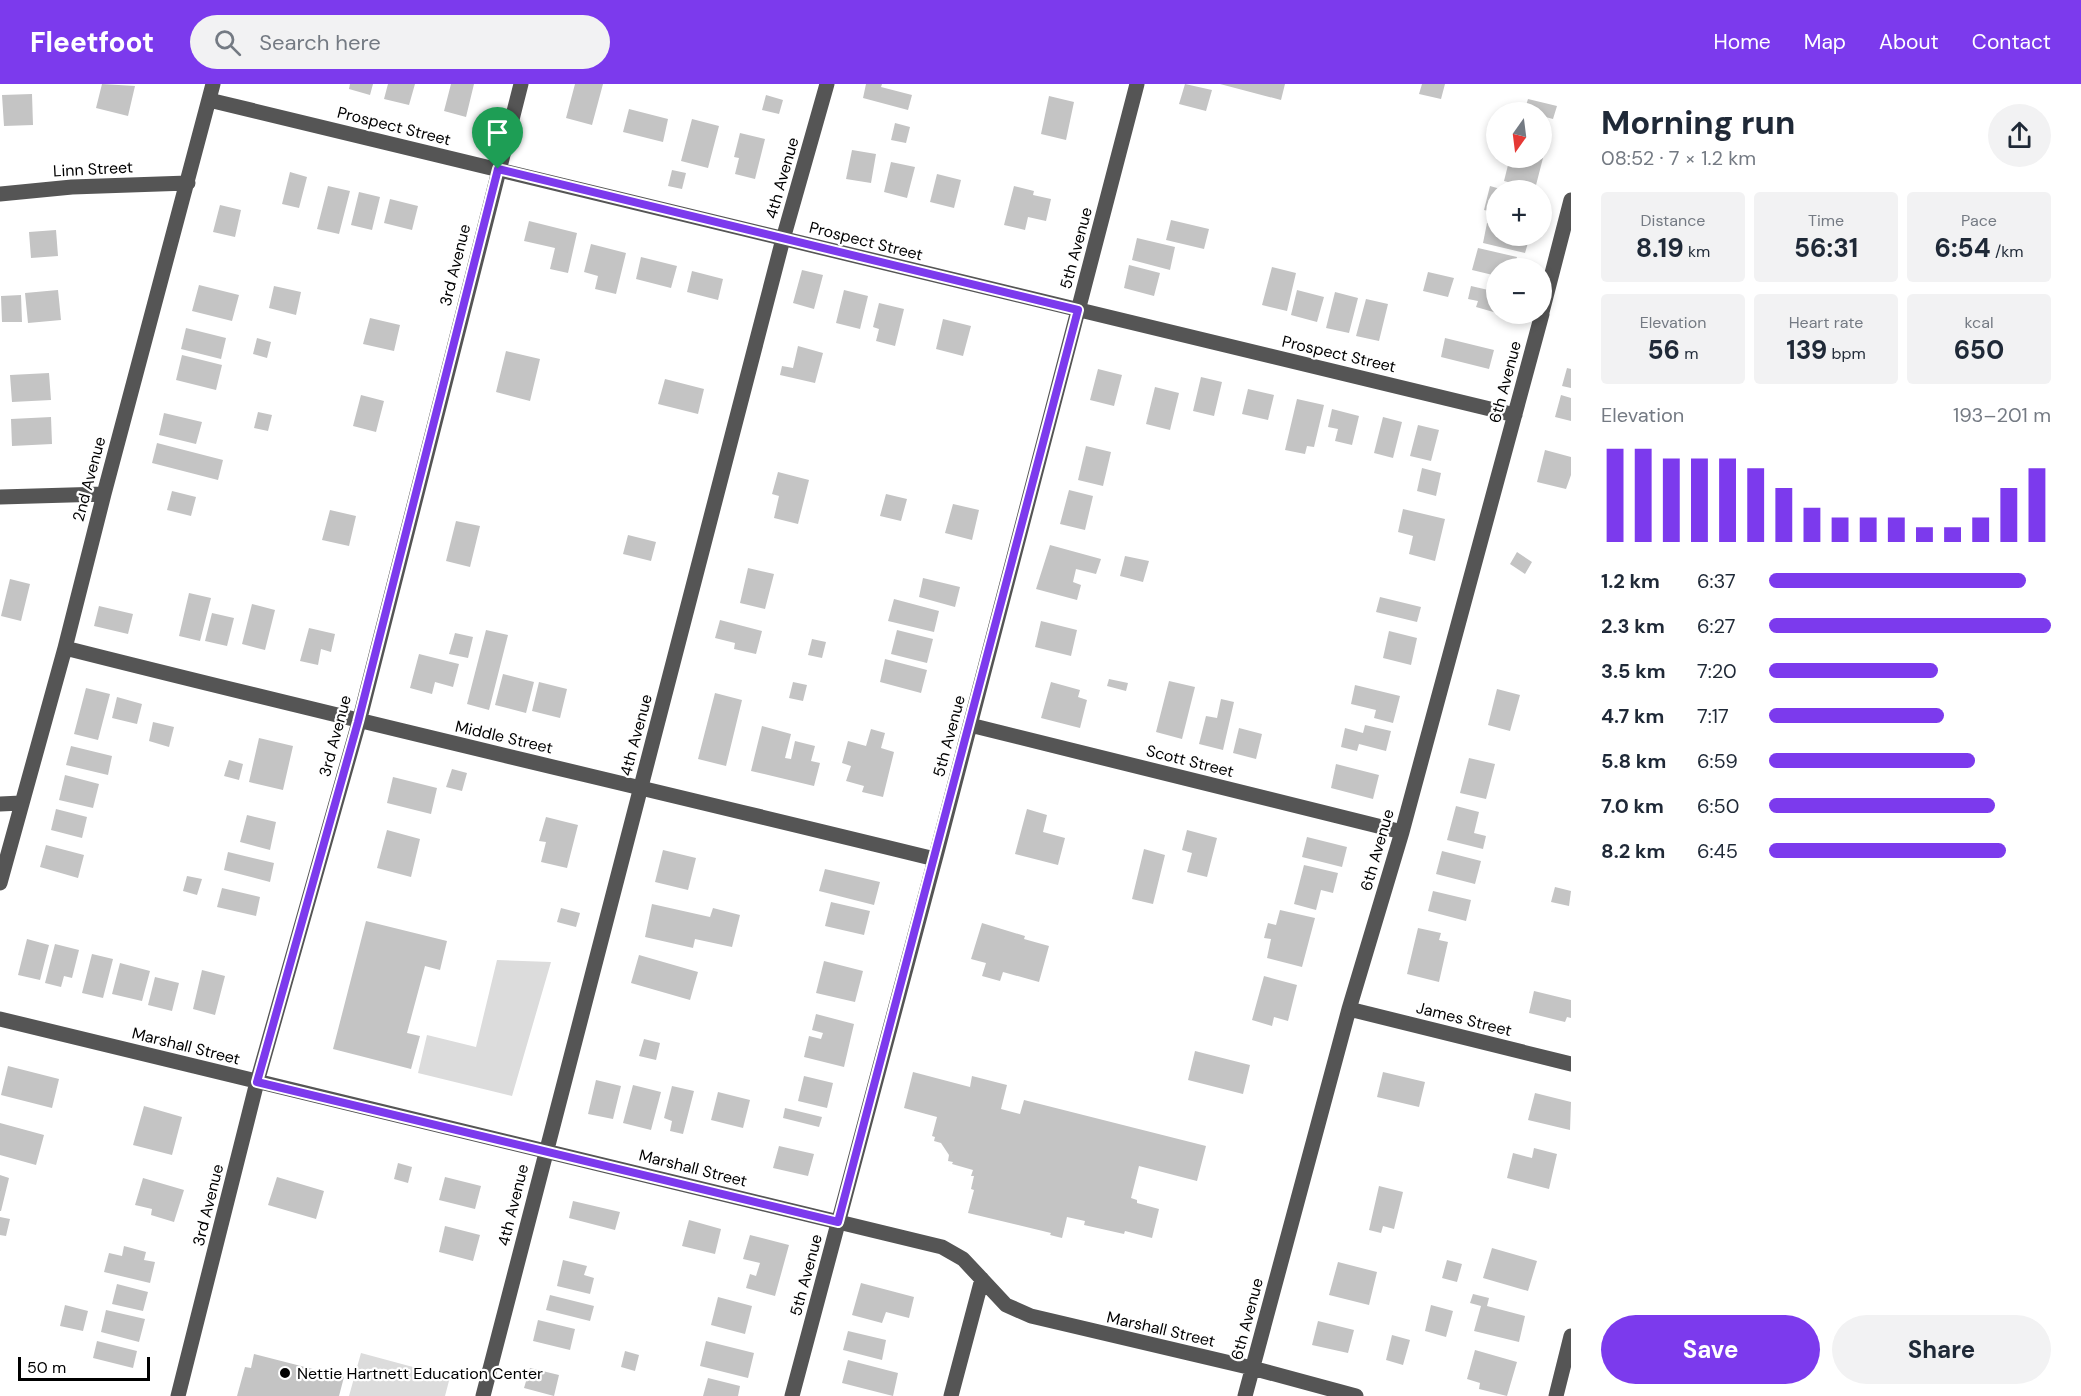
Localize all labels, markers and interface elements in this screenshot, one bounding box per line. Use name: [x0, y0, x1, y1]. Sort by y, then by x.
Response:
search box: [190, 15, 610, 69]
text: Fleetfoot: [30, 24, 154, 61]
icon: search: [211, 26, 244, 59]
text: Search here: [259, 28, 381, 57]
text: Home: [1713, 28, 1771, 56]
text: Map: [1804, 28, 1846, 56]
text: About: [1879, 28, 1939, 56]
text: Contact: [1972, 28, 2051, 56]
text: Morning run: [1601, 101, 1795, 144]
street label: Prospect Street: [335, 102, 453, 150]
north arrow: [1486, 102, 1552, 168]
map controls: [1486, 102, 1552, 324]
button: share: [1988, 104, 2051, 167]
pin: [472, 107, 523, 169]
icon: arrive: [481, 116, 514, 149]
street label: 4th Avenue: [760, 135, 804, 221]
text: 08:52 · 7 × 1.2 km: [1601, 145, 1756, 171]
street label: Linn Street: [52, 156, 134, 182]
button: +: [1486, 180, 1552, 246]
street label: 5th Avenue: [1055, 205, 1097, 291]
text: Distance: [1641, 210, 1705, 231]
text: Time: [1808, 210, 1844, 231]
text: Pace: [1961, 210, 1997, 231]
street label: Prospect Street: [807, 217, 925, 265]
street label: 3rd Avenue: [435, 222, 475, 308]
text: 8.19: [1636, 231, 1684, 265]
text: 56:31: [1794, 231, 1858, 265]
text: 6:54: [1934, 231, 1991, 265]
text: km: [1684, 241, 1710, 262]
text: /km: [1991, 241, 2024, 262]
button: −: [1486, 258, 1552, 324]
text: Elevation: [1640, 312, 1706, 333]
text: Heart rate: [1789, 312, 1863, 333]
text: kcal: [1965, 312, 1993, 333]
street label: Prospect Street: [1280, 331, 1398, 377]
text: 56: [1647, 333, 1680, 367]
text: 139: [1786, 333, 1827, 367]
text: 650: [1954, 333, 2004, 367]
street label: 6th Avenue: [1484, 339, 1526, 425]
text: m: [1680, 343, 1699, 364]
text: bpm: [1827, 343, 1866, 364]
text: Elevation: [1601, 402, 1684, 428]
text: 193–201 m: [1953, 402, 2051, 428]
street label: 2nd Avenue: [68, 434, 110, 524]
text: 1.2 km: [1601, 568, 1660, 594]
text: 6:37: [1697, 568, 1736, 594]
text: 2.3 km: [1601, 613, 1665, 639]
text: 6:27: [1697, 613, 1735, 639]
text: 3.5 km: [1601, 658, 1666, 684]
text: 7:20: [1697, 658, 1737, 684]
street label: 4th Avenue: [615, 692, 657, 778]
street label: 3rd Avenue: [314, 693, 356, 779]
street label: 5th Avenue: [928, 693, 970, 779]
text: 4.7 km: [1601, 703, 1664, 729]
text: 7:17: [1697, 703, 1729, 729]
street label: Middle Street: [453, 716, 555, 758]
street label: Scott Street: [1144, 740, 1236, 782]
text: 5.8 km: [1601, 748, 1666, 774]
text: 6:59: [1697, 748, 1738, 774]
text: 7.0 km: [1601, 793, 1664, 819]
text: 6:50: [1697, 793, 1739, 819]
street label: 6th Avenue: [1355, 807, 1399, 893]
text: 8.2 km: [1601, 838, 1665, 864]
text: 6:45: [1697, 838, 1738, 864]
street label: James Street: [1414, 997, 1514, 1041]
street label: Marshall Street: [130, 1022, 242, 1070]
street label: Marshall Street: [637, 1144, 749, 1192]
street label: 3rd Avenue: [188, 1162, 228, 1248]
street label: 4th Avenue: [493, 1162, 533, 1248]
street label: 5th Avenue: [785, 1232, 827, 1318]
street label: 6th Avenue: [1226, 1276, 1268, 1362]
street label: Marshall Street: [1105, 1306, 1217, 1352]
button: Save: [1601, 1315, 1820, 1384]
button: Share: [1832, 1315, 2051, 1384]
scale bar: [18, 1354, 150, 1382]
text: 50 m: [27, 1357, 66, 1378]
place label: Nettie Hartnett Education Center: [297, 1363, 543, 1384]
marker: Nettie Hartnett Education Center: [278, 1366, 292, 1380]

